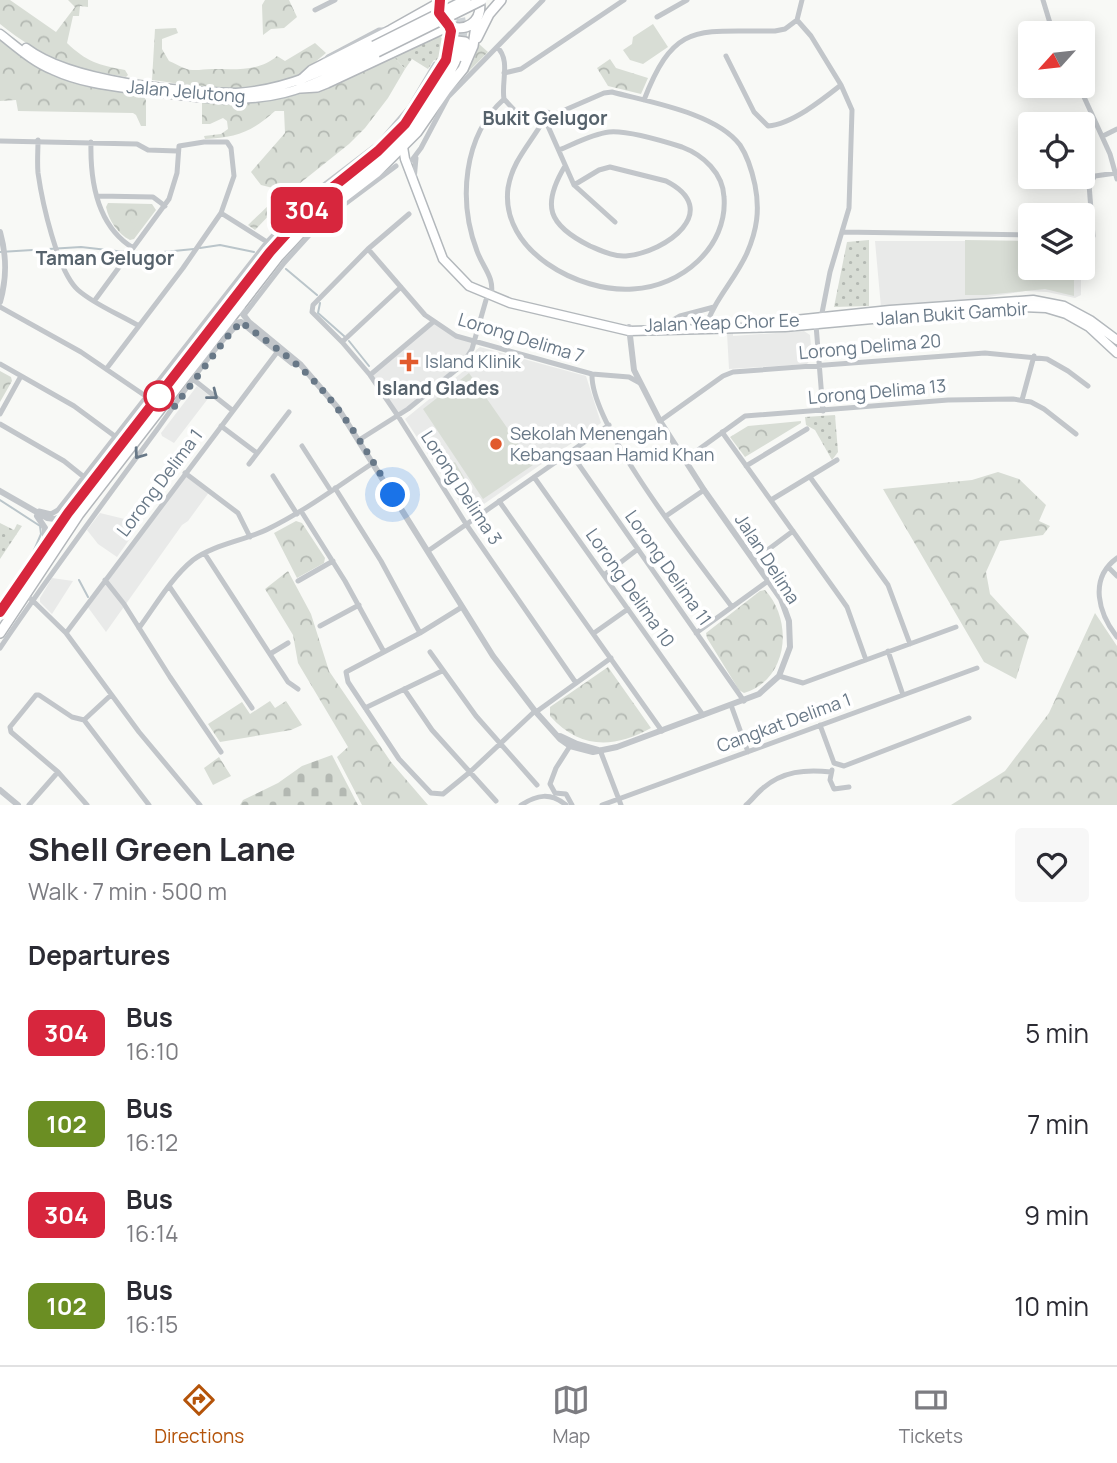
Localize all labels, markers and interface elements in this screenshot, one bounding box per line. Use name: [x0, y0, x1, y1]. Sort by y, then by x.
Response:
north arrow: [1018, 21, 1096, 98]
map controls: [1018, 21, 1095, 280]
street label: Jalan Jelutong: [126, 74, 247, 108]
district label: Bukit Gelugor: [482, 105, 608, 131]
button: locate: [1018, 112, 1095, 189]
line badge: 304: [267, 187, 347, 233]
text: 304: [285, 193, 329, 226]
button: layers: [1018, 203, 1095, 280]
district label: Taman Gelugor: [36, 245, 175, 271]
street label: Jalan Bukit Gambir: [875, 296, 1029, 330]
street label: Lorong Delima 7: [455, 306, 587, 368]
street label: Jalan Yeap Chor Ee: [644, 307, 800, 337]
street label: Lorong Delima 20: [798, 328, 942, 364]
place label: Island Klinik: [425, 349, 522, 373]
marker: Island Klinik: [399, 352, 419, 372]
street label: Lorong Delima 13: [807, 373, 947, 409]
district label: Island Glades: [377, 375, 499, 401]
unlabelled marker: [144, 381, 174, 411]
one-way arrow: [205, 387, 218, 399]
place label: Sekolah Menengah Kebangsaan Hamid Khan: [510, 421, 714, 466]
street label: Lorong Delima 1: [111, 424, 207, 541]
street label: Lorong Delima 3: [416, 426, 508, 549]
marker: Sekolah Menengah Kebangsaan Hamid Khan: [488, 436, 504, 452]
one-way arrow: [134, 447, 147, 459]
your location: [375, 477, 410, 512]
street label: Lorong Delima 11: [620, 505, 718, 630]
street label: Jalan Delima: [730, 509, 806, 608]
street label: Lorong Delima 10: [581, 523, 681, 651]
street label: Cangkat Delima 1: [713, 687, 854, 757]
text: Shell Green Lane: [28, 826, 296, 871]
button: heart: [1015, 828, 1089, 902]
text: Walk · 7 min · 500 m: [28, 875, 227, 907]
text: Departures: [28, 937, 170, 973]
text: Bus: [126, 999, 173, 1035]
text: 5 min: [1025, 1015, 1089, 1051]
text: 304: [44, 1016, 89, 1049]
text: 16:10: [126, 1035, 179, 1067]
text: Bus: [126, 1090, 173, 1126]
text: 7 min: [1027, 1106, 1089, 1142]
text: 102: [46, 1107, 87, 1140]
text: 16:12: [126, 1126, 178, 1158]
text: Bus: [126, 1181, 173, 1217]
text: 9 min: [1024, 1197, 1089, 1233]
text: 304: [44, 1198, 89, 1231]
text: 16:14: [126, 1217, 179, 1249]
text: Bus: [126, 1272, 173, 1308]
text: 10 min: [1014, 1288, 1089, 1324]
text: 102: [46, 1289, 87, 1322]
text: 16:15: [126, 1308, 178, 1340]
tab: Directions: [154, 1381, 244, 1449]
tab: Map: [552, 1381, 590, 1449]
tab: Tickets: [899, 1381, 963, 1449]

